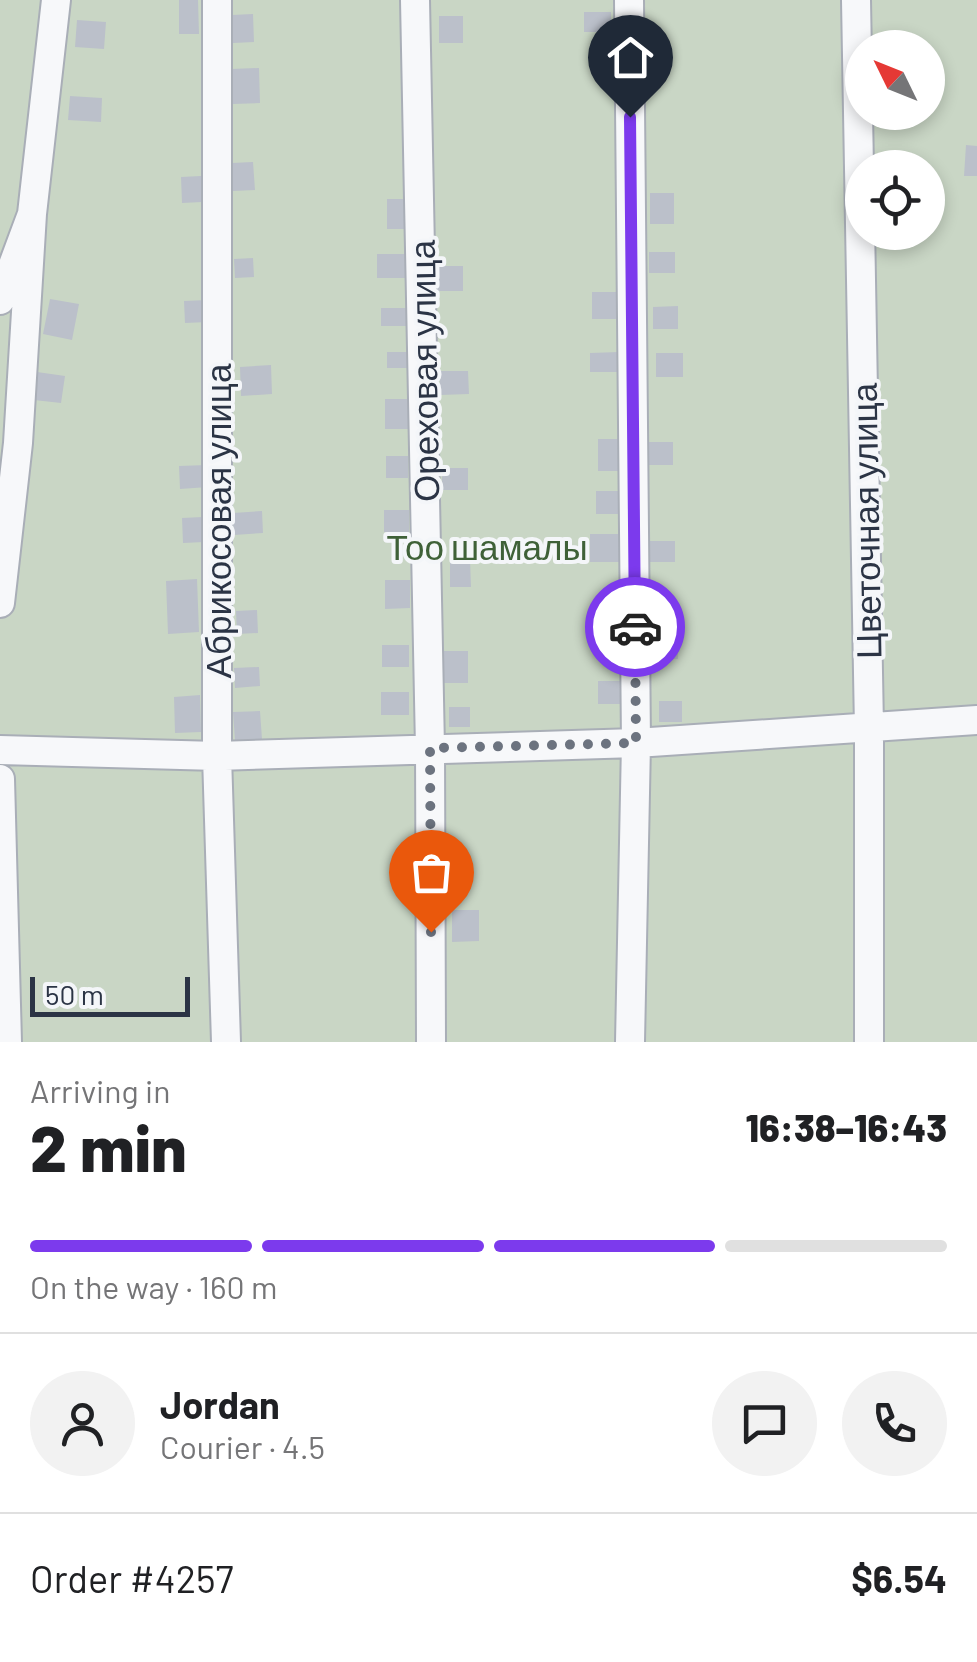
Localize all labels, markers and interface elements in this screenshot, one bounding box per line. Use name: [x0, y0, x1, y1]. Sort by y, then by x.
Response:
pin: [588, 15, 673, 118]
icon: home: [603, 30, 658, 85]
north arrow: [845, 30, 945, 130]
map controls: [845, 30, 945, 250]
button: locate: [845, 150, 945, 250]
street label: Ореховая улица: [400, 239, 446, 502]
street label: Абрикосовая улица: [196, 363, 238, 678]
street label: Цветочная улица: [842, 382, 888, 659]
park label: Тоо шамалы: [386, 525, 588, 567]
courier: [585, 577, 685, 677]
icon: car: [608, 600, 663, 655]
pin: [389, 830, 474, 933]
icon: bag: [404, 845, 459, 900]
scale bar: [30, 972, 190, 1016]
text: 50 m: [45, 977, 104, 1011]
text: Arriving in: [30, 1071, 170, 1109]
text: 16:38–16:43: [746, 1104, 947, 1150]
text: 2 min: [30, 1107, 187, 1185]
text: On the way · 160 m: [30, 1267, 277, 1305]
button: person: [30, 1371, 135, 1476]
button: chat: [712, 1371, 817, 1476]
button: phone: [842, 1371, 947, 1476]
text: Jordan: [160, 1381, 280, 1427]
text: Courier · 4.5: [160, 1427, 325, 1465]
text: Order #4257: [30, 1555, 234, 1601]
text: $6.54: [851, 1555, 947, 1601]

